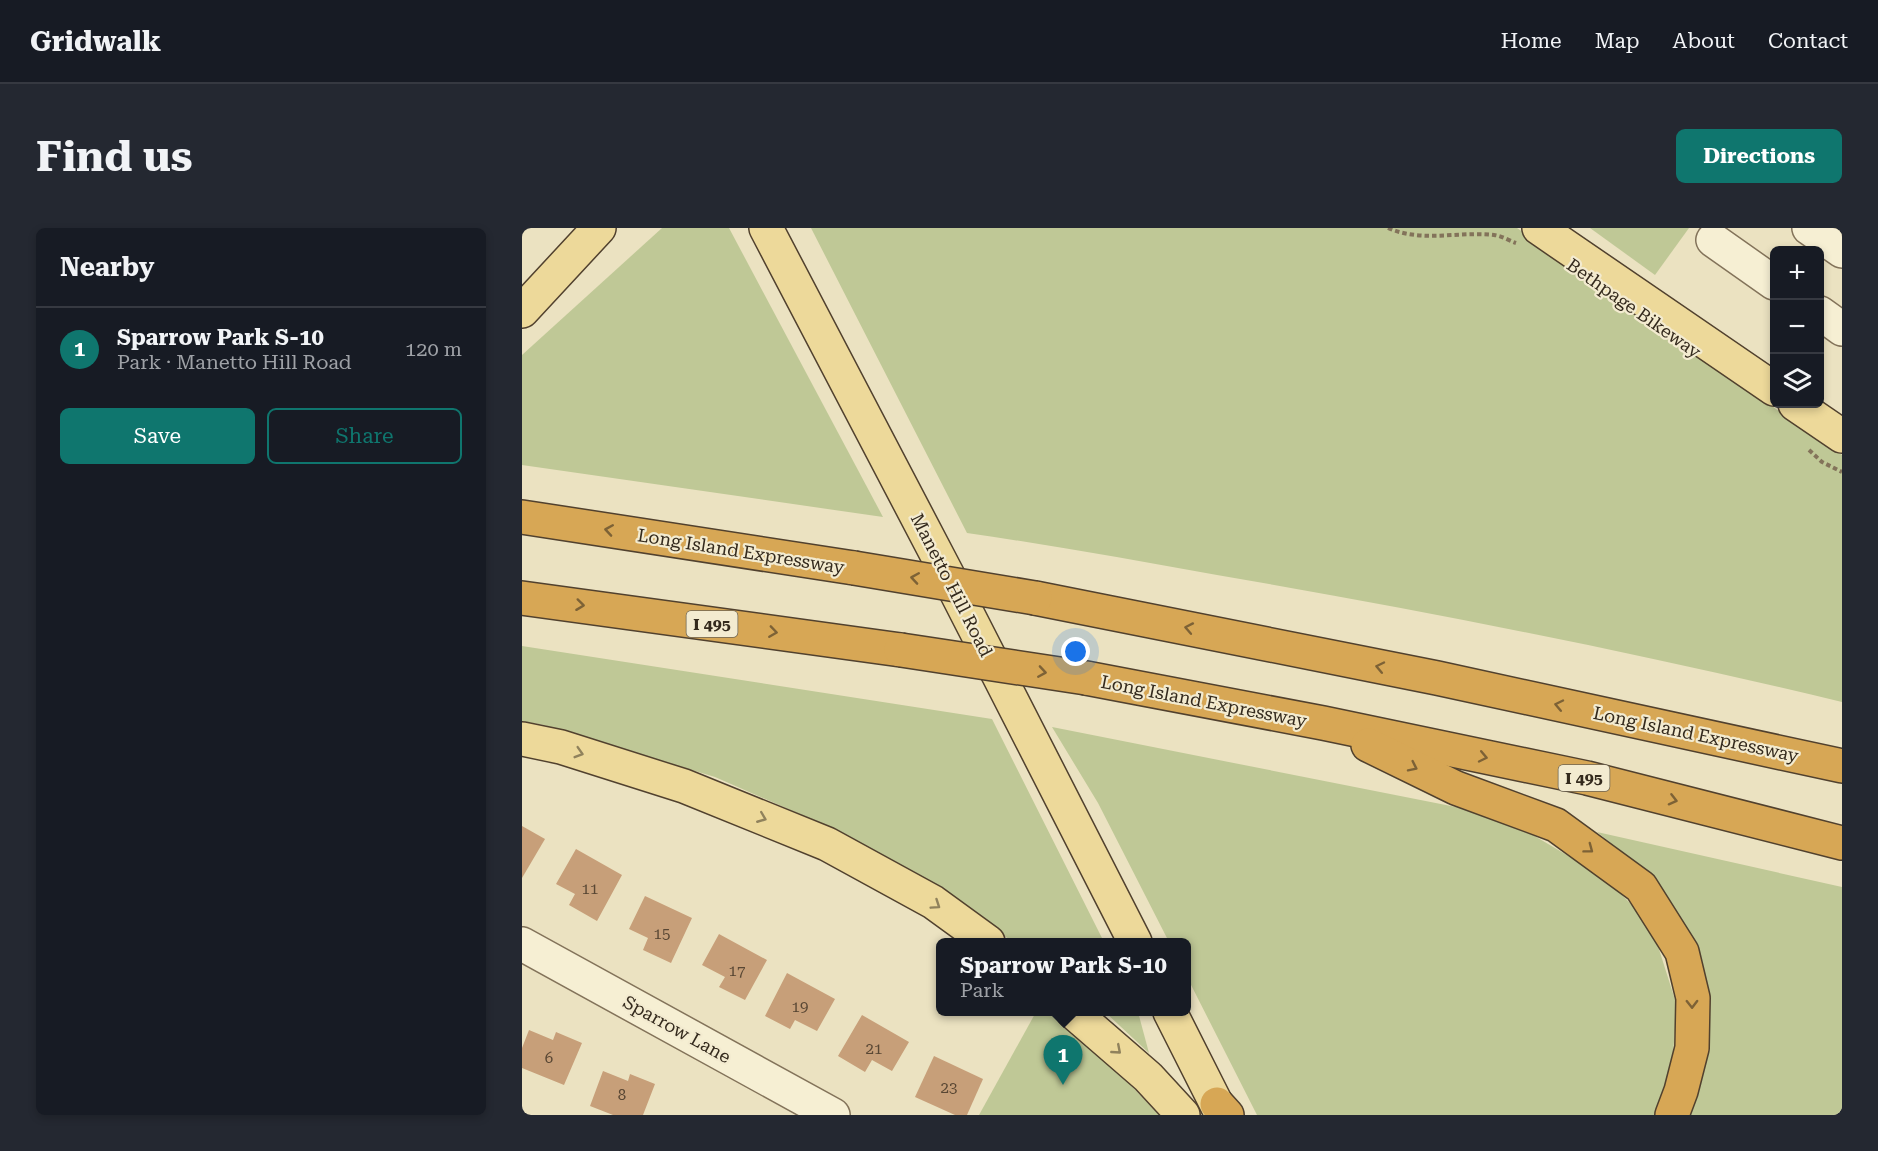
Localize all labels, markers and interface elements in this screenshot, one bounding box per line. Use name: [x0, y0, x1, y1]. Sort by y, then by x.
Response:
text: Gridwalk: [30, 25, 161, 58]
text: Home: [1501, 29, 1562, 53]
text: Map: [1595, 29, 1640, 53]
text: About: [1673, 29, 1735, 53]
text: Contact: [1768, 29, 1848, 53]
button: Directions: [1676, 129, 1842, 183]
text: Find us: [36, 132, 193, 181]
map controls: [1770, 246, 1824, 408]
button: +: [1770, 246, 1824, 300]
text: Nearby: [60, 252, 154, 282]
street label: Bethpage Bikeway: [1563, 254, 1705, 362]
button: −: [1770, 300, 1824, 354]
text: Sparrow Park S-10: [117, 325, 324, 350]
text: 1: [74, 337, 85, 361]
text: 120 m: [405, 337, 462, 361]
text: Park · Manetto Hill Road: [117, 350, 352, 374]
button: layers: [1770, 354, 1824, 408]
button: Save: [60, 408, 255, 464]
button: Share: [267, 408, 462, 464]
street label: Manetto Hill Road: [907, 510, 997, 661]
street label: Long Island Expressway: [636, 524, 846, 578]
one-way arrow: [605, 525, 614, 537]
one-way arrow: [910, 572, 920, 585]
one-way arrow: [575, 599, 585, 611]
road number: I 495: [686, 611, 738, 637]
one-way arrow: [1184, 622, 1194, 635]
one-way arrow: [769, 626, 778, 638]
your location: [1061, 637, 1090, 666]
one-way arrow: [1375, 661, 1385, 674]
one-way arrow: [1037, 665, 1046, 677]
street label: Long Island Expressway: [1099, 671, 1309, 731]
one-way arrow: [1554, 699, 1564, 712]
street label: Long Island Expressway: [1591, 702, 1801, 766]
one-way arrow: [573, 746, 584, 758]
one-way arrow: [1478, 750, 1488, 763]
one-way arrow: [1407, 760, 1418, 772]
road number: I 495: [1558, 765, 1610, 791]
one-way arrow: [1668, 793, 1678, 806]
one-way arrow: [756, 811, 767, 823]
one-way arrow: [1583, 841, 1594, 852]
house number: 11: [582, 880, 598, 898]
one-way arrow: [930, 898, 941, 909]
house number: 15: [654, 925, 670, 943]
popup: [936, 938, 1191, 1016]
text: Sparrow Park S-10: [960, 953, 1167, 978]
house number: 17: [729, 962, 745, 980]
text: Park: [960, 978, 1004, 1002]
street label: Sparrow Lane: [619, 991, 735, 1067]
house number: 19: [792, 998, 808, 1016]
one-way arrow: [1686, 1000, 1699, 1009]
pin: 1: [1044, 1036, 1082, 1085]
house number: 21: [866, 1040, 882, 1058]
one-way arrow: [1110, 1043, 1121, 1054]
house number: 6: [545, 1049, 553, 1067]
house number: 23: [941, 1079, 957, 1097]
house number: 8: [618, 1086, 626, 1104]

